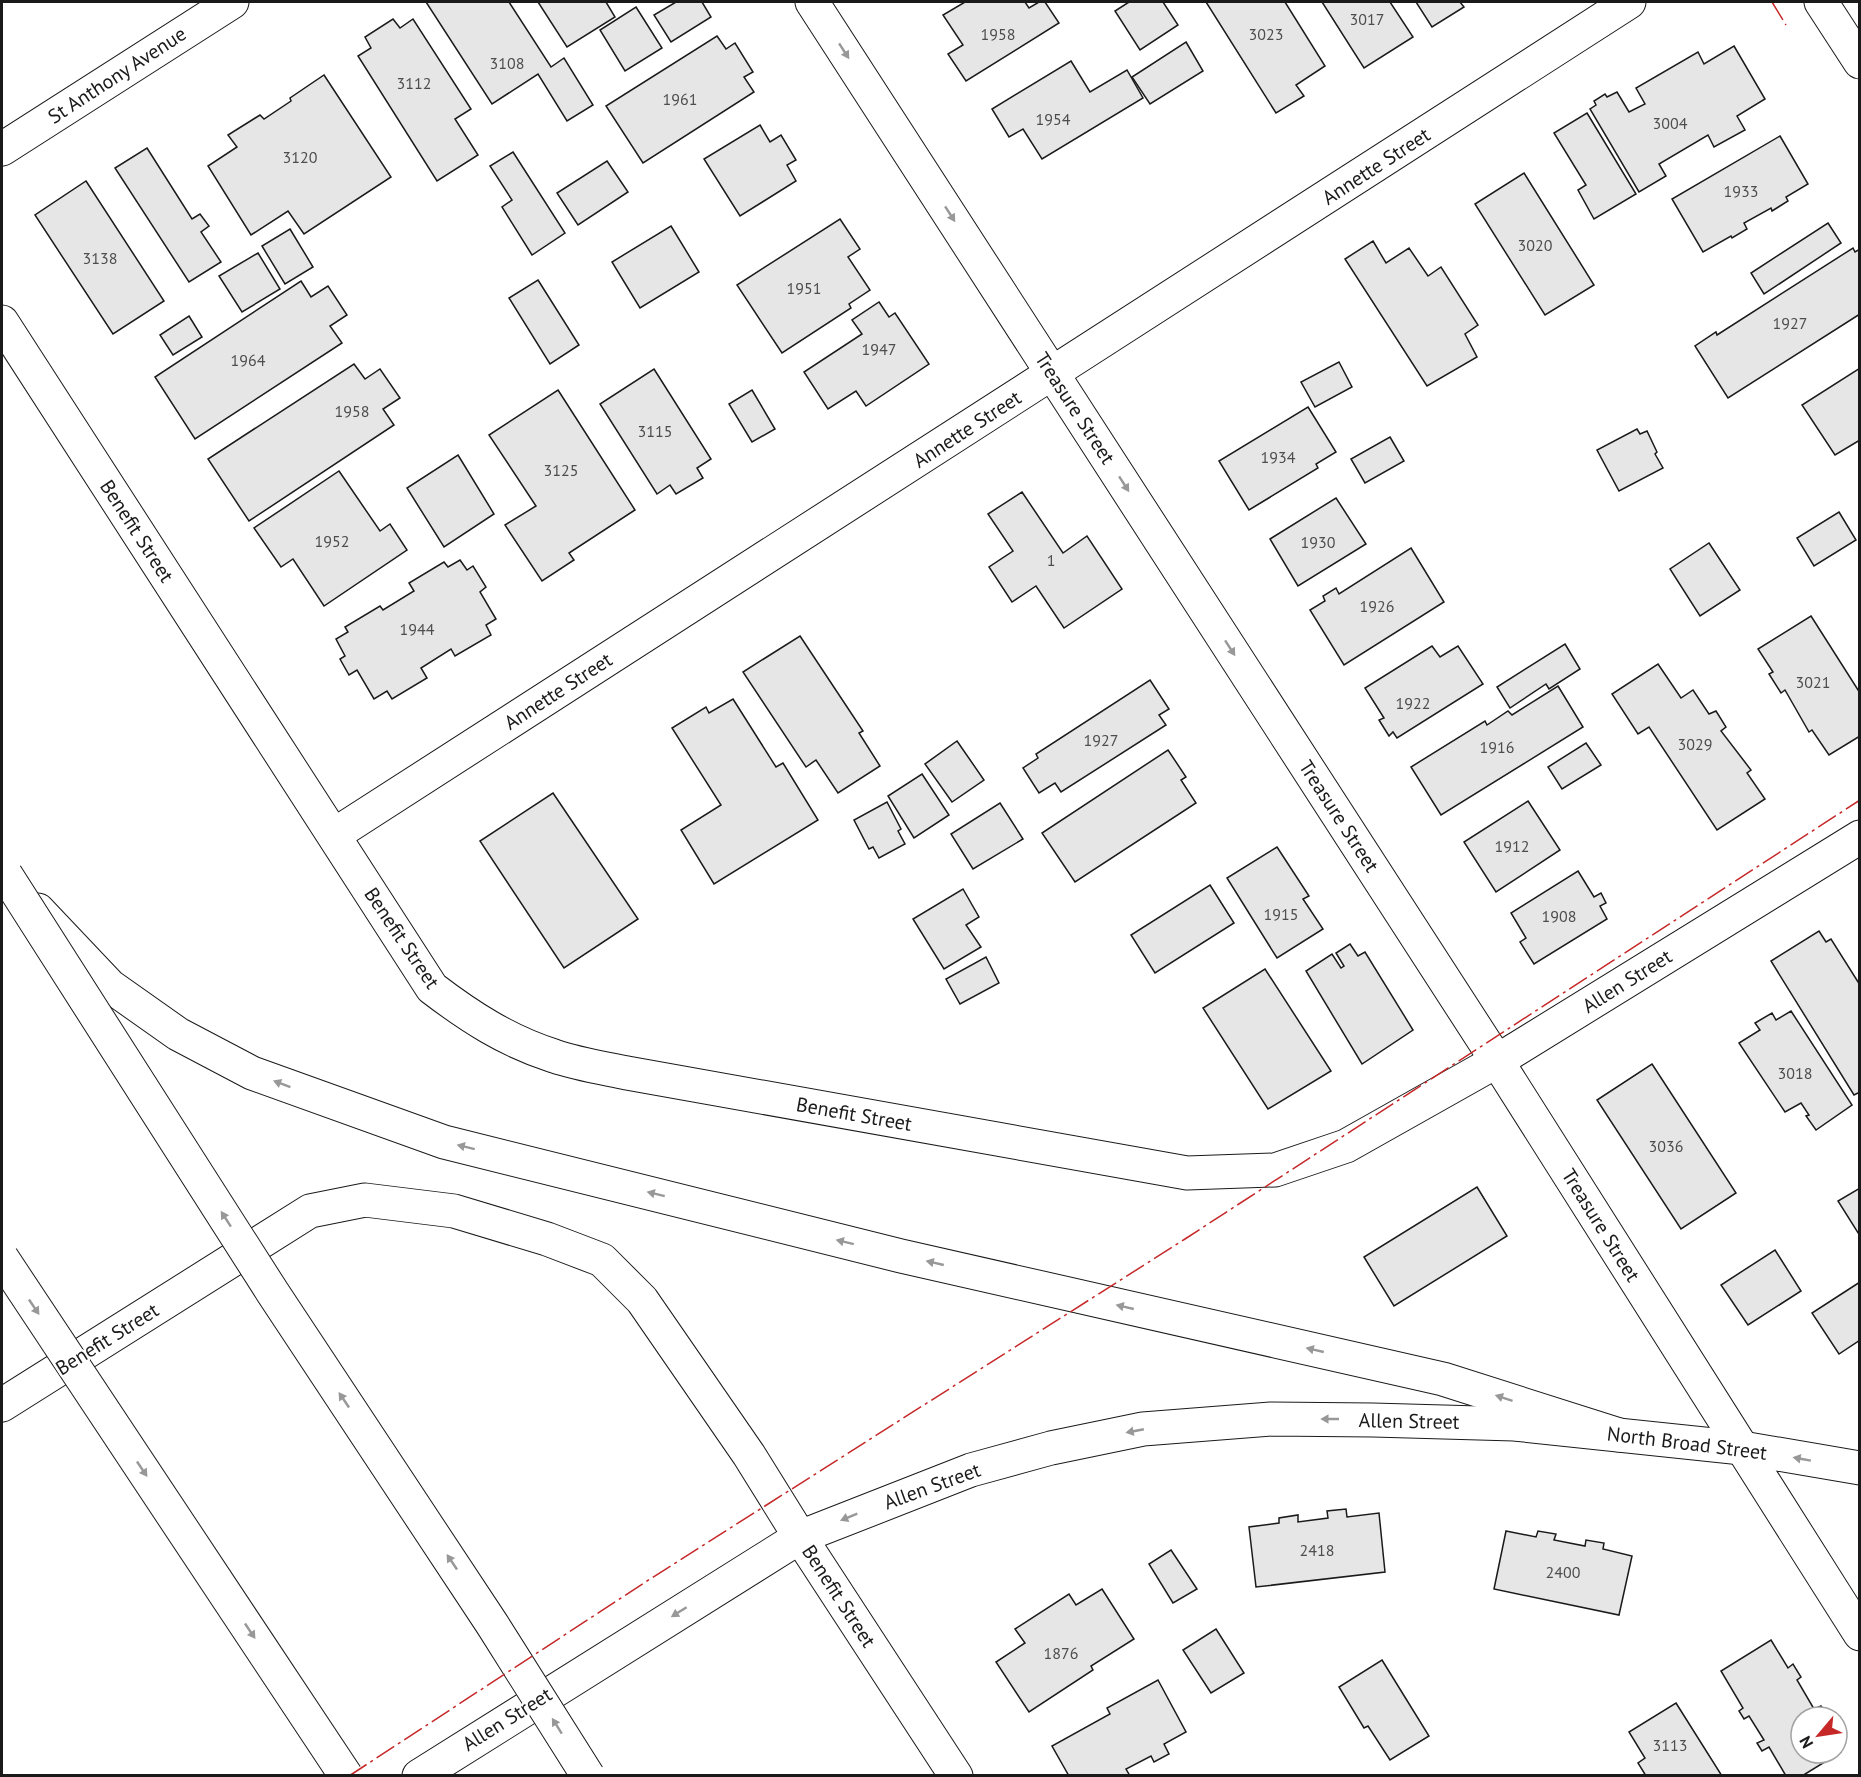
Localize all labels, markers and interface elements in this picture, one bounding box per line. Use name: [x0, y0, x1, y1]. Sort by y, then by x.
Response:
house number: 3017: [1350, 9, 1384, 29]
street label: St Anthony Avenue: [43, 21, 191, 129]
house number: 1958: [981, 24, 1015, 44]
house number: 3023: [1249, 24, 1283, 44]
one-way arrow: [838, 42, 850, 58]
house number: 3108: [490, 53, 524, 73]
house number: 3112: [397, 73, 431, 93]
house number: 1961: [663, 89, 697, 109]
house number: 1954: [1036, 109, 1071, 129]
house number: 3004: [1653, 113, 1688, 133]
street label: Annette Street: [1317, 121, 1435, 211]
house number: 3120: [283, 147, 318, 167]
house number: 1933: [1724, 181, 1758, 201]
one-way arrow: [944, 206, 956, 222]
house number: 3020: [1518, 235, 1553, 255]
house number: 3138: [83, 248, 117, 268]
house number: 1951: [787, 278, 821, 298]
house number: 1927: [1773, 313, 1807, 333]
house number: 1947: [862, 339, 896, 359]
street label: Treasure Street: [1029, 347, 1121, 469]
house number: 1964: [231, 350, 266, 370]
street label: Annette Street: [908, 384, 1026, 474]
house number: 1958: [335, 401, 369, 421]
house number: 3115: [638, 421, 672, 441]
house number: 1934: [1261, 447, 1296, 467]
house number: 3125: [544, 460, 578, 480]
street label: Benefit Street: [94, 475, 180, 587]
one-way arrow: [1118, 476, 1129, 492]
house number: 1952: [315, 531, 349, 551]
house number: 1930: [1301, 532, 1336, 552]
house number: 1: [1047, 550, 1055, 570]
house number: 1926: [1360, 596, 1394, 616]
house number: 1944: [400, 619, 435, 639]
one-way arrow: [1224, 640, 1235, 656]
street label: Annette Street: [499, 646, 617, 736]
house number: 3021: [1796, 672, 1830, 692]
house number: 1922: [1396, 693, 1430, 713]
house number: 1927: [1084, 730, 1118, 750]
house number: 3029: [1678, 734, 1712, 754]
house number: 1916: [1480, 737, 1514, 757]
street label: Treasure Street: [1293, 755, 1385, 877]
house number: 1912: [1495, 836, 1529, 856]
street label: Benefit Street: [359, 882, 446, 994]
house number: 1915: [1264, 904, 1298, 924]
house number: 1908: [1542, 906, 1576, 926]
street label: Allen Street: [1577, 943, 1677, 1019]
house number: 3018: [1778, 1063, 1812, 1083]
one-way arrow: [273, 1079, 291, 1088]
street label: Benefit Street: [794, 1091, 914, 1137]
house number: 3036: [1649, 1136, 1683, 1156]
one-way arrow: [457, 1142, 476, 1152]
street label: Treasure Street: [1556, 1164, 1646, 1287]
one-way arrow: [646, 1189, 665, 1199]
one-way arrow: [220, 1211, 231, 1227]
one-way arrow: [836, 1236, 854, 1246]
one-way arrow: [925, 1258, 944, 1268]
street label: Benefit Street: [51, 1297, 164, 1381]
one-way arrow: [28, 1298, 40, 1314]
one-way arrow: [1116, 1301, 1134, 1311]
one-way arrow: [1305, 1345, 1324, 1354]
one-way arrow: [338, 1392, 350, 1408]
one-way arrow: [1495, 1393, 1513, 1402]
street label: Allen Street: [1358, 1407, 1460, 1435]
one-way arrow: [1320, 1414, 1339, 1424]
street label: North Broad Street: [1606, 1420, 1769, 1466]
one-way arrow: [1125, 1427, 1144, 1436]
one-way arrow: [1792, 1454, 1811, 1463]
street label: Allen Street: [880, 1456, 984, 1515]
one-way arrow: [136, 1461, 147, 1477]
one-way arrow: [839, 1513, 857, 1523]
street label: Benefit Street: [796, 1540, 882, 1652]
house number: 2418: [1300, 1540, 1334, 1560]
one-way arrow: [446, 1554, 457, 1570]
house number: 2400: [1546, 1562, 1581, 1582]
one-way arrow: [671, 1607, 687, 1618]
one-way arrow: [244, 1623, 255, 1639]
house number: 1876: [1044, 1643, 1078, 1663]
street label: Allen Street: [457, 1681, 557, 1757]
north arrow: [1789, 1705, 1849, 1765]
one-way arrow: [552, 1718, 563, 1734]
text: N: [1795, 1733, 1817, 1752]
house number: 3113: [1653, 1735, 1687, 1755]

